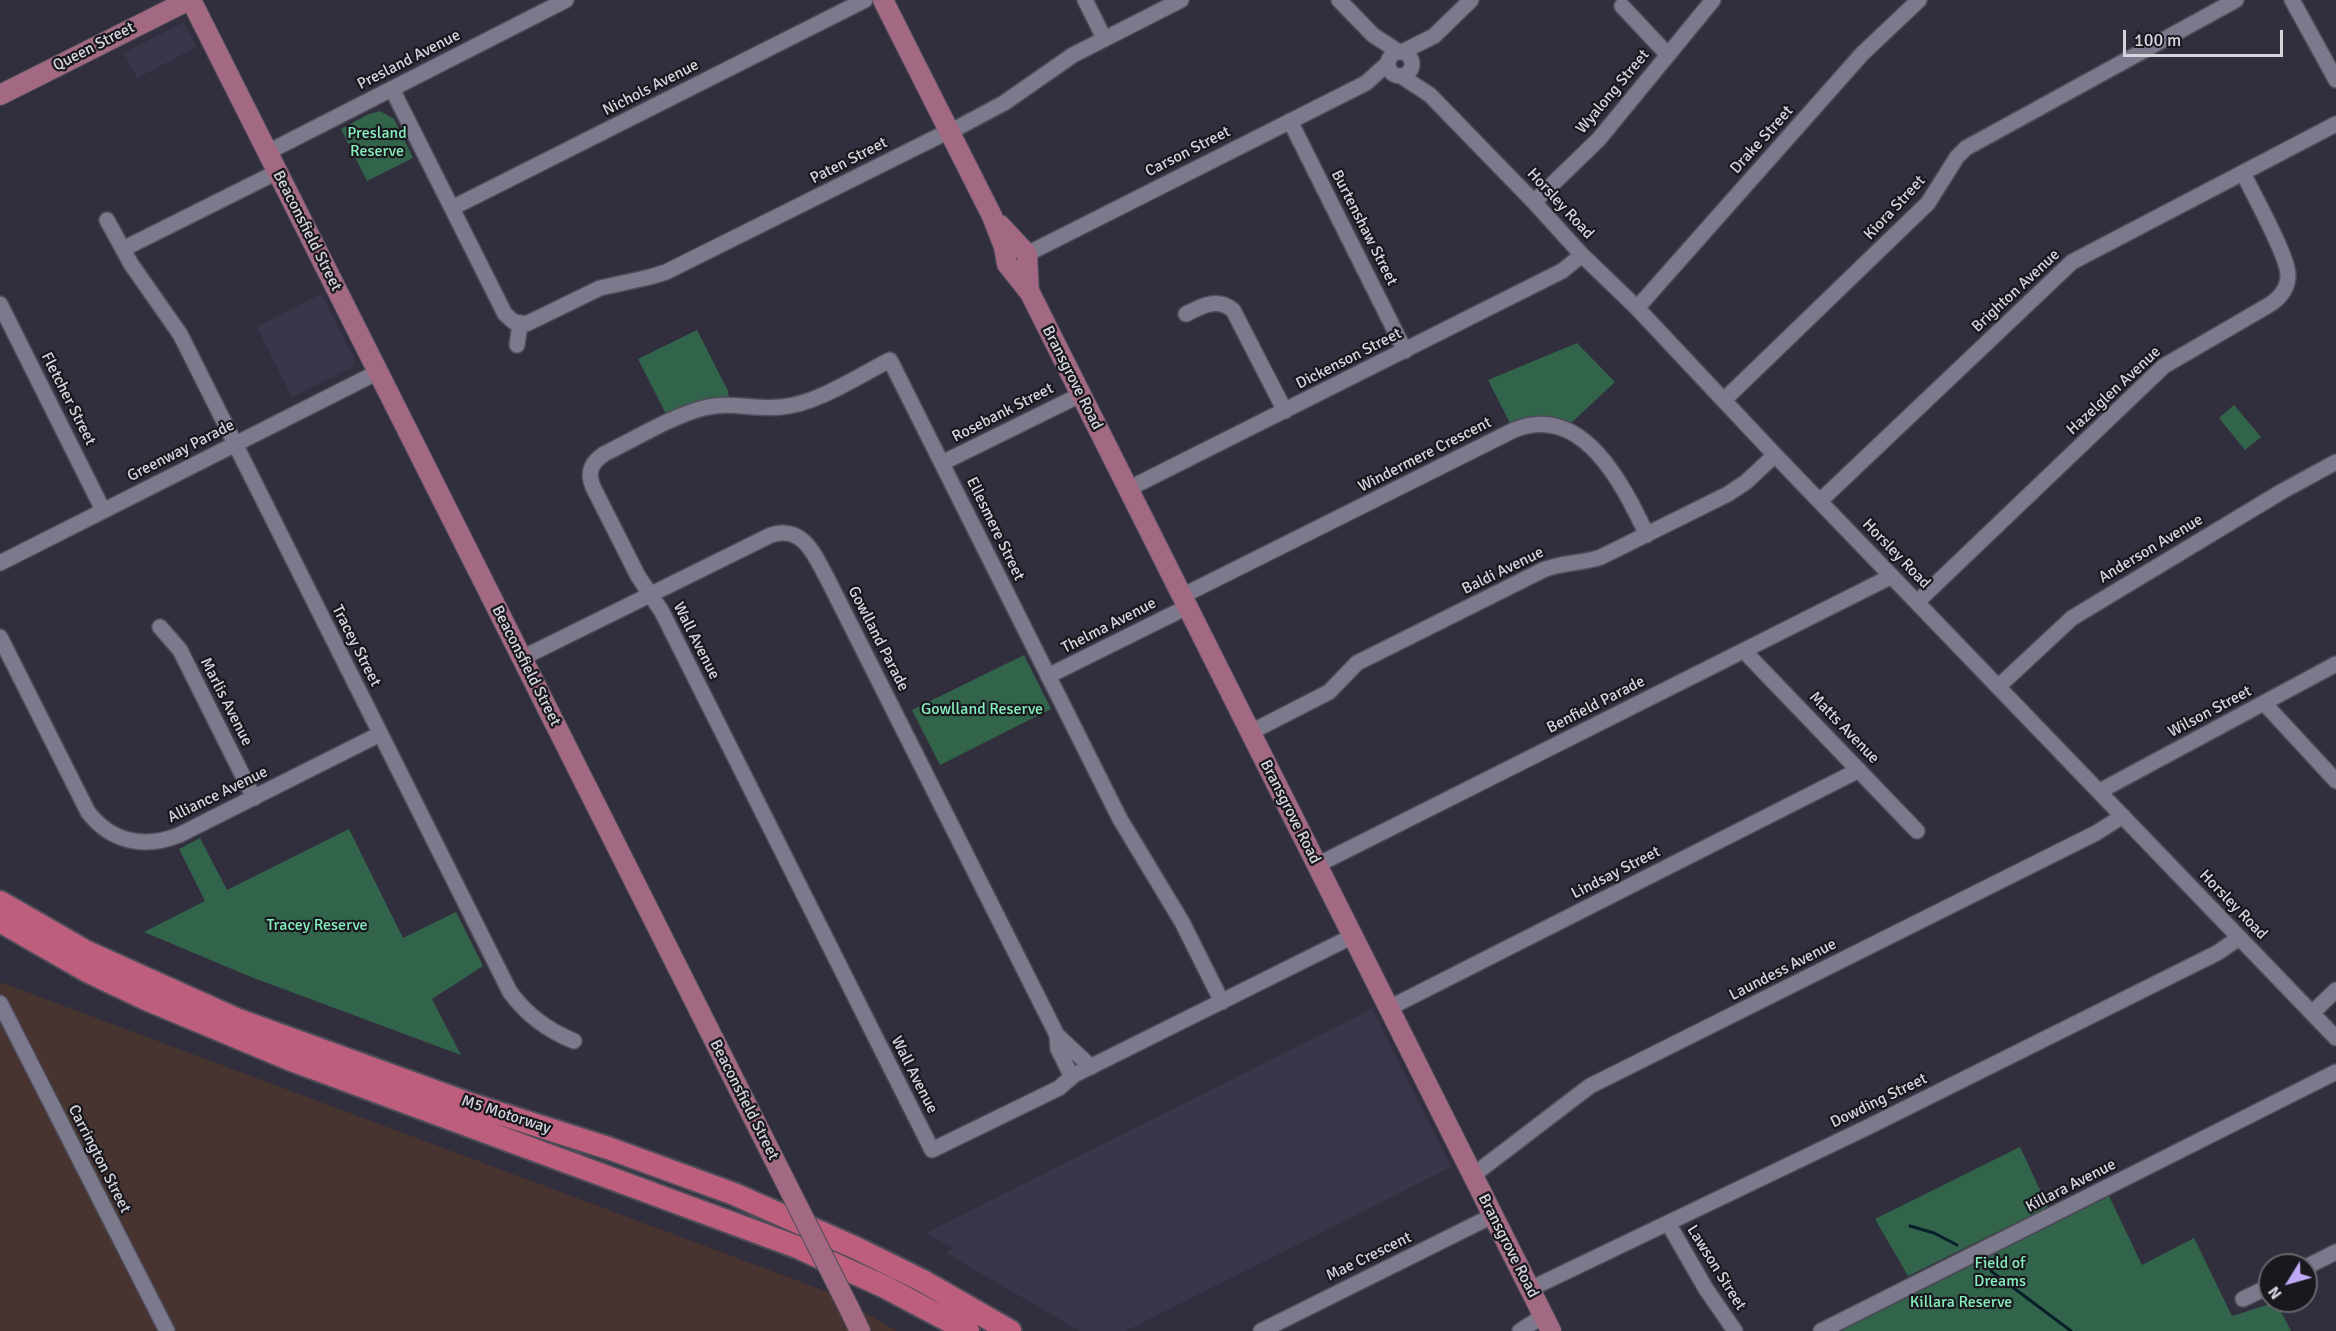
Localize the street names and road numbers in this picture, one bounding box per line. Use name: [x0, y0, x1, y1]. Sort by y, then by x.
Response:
street label: Queen Street: [50, 18, 138, 76]
street label: Presland Avenue: [354, 26, 464, 94]
street label: Wyalong Street: [1572, 46, 1654, 138]
street label: Nichols Avenue: [600, 56, 702, 120]
street label: Drake Street: [1726, 102, 1798, 178]
street label: Carson Street: [1142, 122, 1234, 182]
street label: Paten Street: [807, 133, 891, 189]
street label: Horsley Road: [1522, 165, 1598, 243]
street label: Beaconsfield Street: [268, 167, 346, 295]
street label: Burtenshaw Street: [1327, 167, 1401, 289]
street label: Kiora Street: [1860, 172, 1930, 244]
street label: Brighton Avenue: [1968, 245, 2064, 337]
street label: Bransgrove Road: [1038, 323, 1106, 433]
street label: Dickenson Street: [1293, 324, 1405, 394]
street label: Hazelglen Avenue: [2063, 342, 2165, 440]
street label: Fletcher Street: [36, 349, 100, 449]
street label: Rosebank Street: [949, 379, 1057, 447]
street label: Windermere Crescent: [1355, 413, 1495, 497]
street label: Greenway Parade: [124, 416, 238, 486]
street label: Ellesmere Street: [962, 474, 1028, 584]
street label: Anderson Avenue: [2095, 510, 2207, 588]
street label: Horsley Road: [1858, 515, 1934, 593]
street label: Baldi Avenue: [1459, 543, 1547, 599]
street label: Gowlland Parade: [843, 583, 913, 695]
street label: Thelma Avenue: [1058, 594, 1160, 658]
street label: Wall Avenue: [668, 599, 724, 683]
street label: Tracey Street: [327, 602, 385, 690]
street label: Beaconsfield Street: [487, 602, 565, 730]
street label: Marlis Avenue: [196, 655, 256, 749]
street label: Benfield Parade: [1544, 672, 1648, 738]
street label: Wilson Street: [2165, 682, 2255, 742]
street label: Matts Avenue: [1805, 688, 1883, 768]
street label: Bransgrove Road: [1256, 757, 1324, 867]
street label: Alliance Avenue: [165, 762, 271, 828]
street label: Lindsay Street: [1568, 842, 1664, 904]
street label: Horsley Road: [2195, 866, 2271, 944]
street label: Laundess Avenue: [1726, 935, 1840, 1005]
street label: Wall Avenue: [886, 1033, 942, 1117]
street label: Beaconsfield Street: [705, 1036, 783, 1164]
street label: Dowding Street: [1827, 1069, 1931, 1133]
street label: M5 Motorway: [459, 1092, 553, 1138]
street label: Carrington Street: [63, 1102, 135, 1216]
street label: Killara Avenue: [2023, 1155, 2119, 1217]
street label: Bransgrove Road: [1474, 1191, 1542, 1301]
street label: Lawson Street: [1682, 1222, 1750, 1314]
street label: Mae Crescent: [1323, 1228, 1415, 1286]

